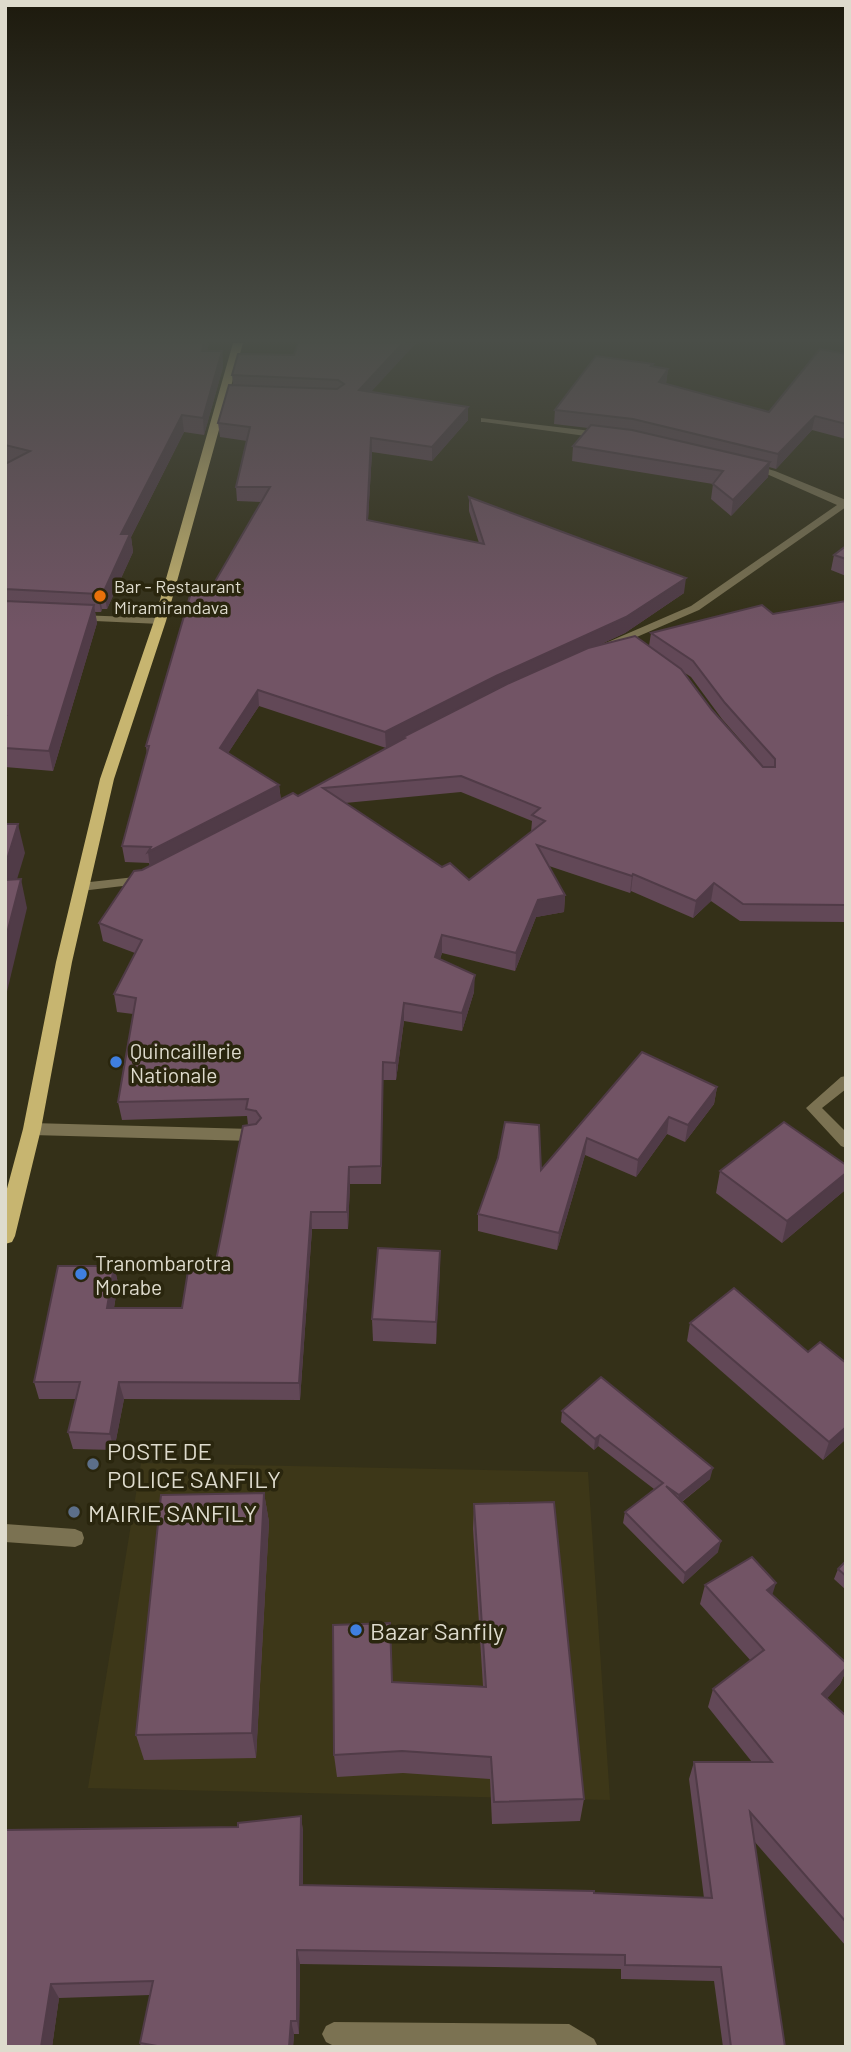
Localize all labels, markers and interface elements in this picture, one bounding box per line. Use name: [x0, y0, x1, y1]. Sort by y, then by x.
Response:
place label: Bar - Restaurant Miramirandava: [114, 575, 242, 618]
marker: Bar - Restaurant Miramirandava: [92, 588, 108, 604]
place label: Quincaillerie Nationale: [130, 1038, 242, 1087]
marker: Quincaillerie Nationale: [108, 1054, 124, 1070]
place label: Tranombarotra Morabe: [95, 1250, 231, 1299]
marker: Tranombarotra Morabe: [73, 1266, 89, 1282]
place label: POSTE DE POLICE SANFILY: [107, 1436, 281, 1493]
marker: POSTE DE POLICE SANFILY: [85, 1456, 101, 1472]
place label: MAIRIE SANFILY: [88, 1498, 257, 1527]
marker: MAIRIE SANFILY: [66, 1504, 82, 1520]
place label: Bazar Sanfily: [370, 1616, 504, 1645]
marker: Bazar Sanfily: [348, 1622, 364, 1638]

